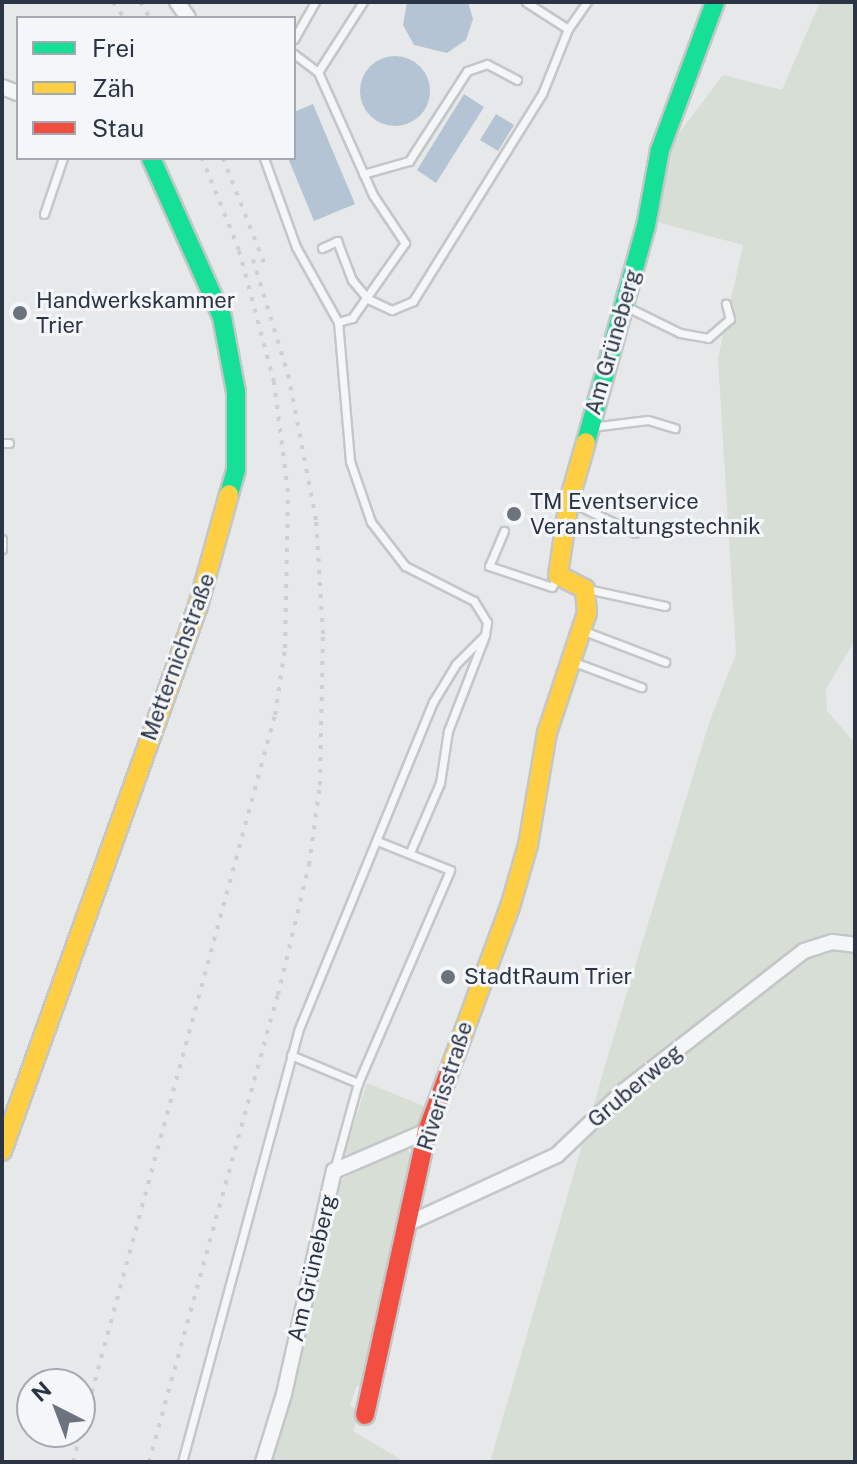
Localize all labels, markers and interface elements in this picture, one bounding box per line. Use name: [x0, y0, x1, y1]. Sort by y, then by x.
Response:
legend: [16, 16, 296, 160]
text: Frei: [92, 34, 135, 62]
text: Zäh: [92, 74, 135, 102]
text: Stau: [92, 114, 144, 142]
street label: Am Grüneberg: [580, 266, 646, 418]
place label: Handwerkskammer Trier: [36, 287, 235, 338]
marker: Handwerkskammer Trier: [11, 304, 29, 322]
place label: TM Eventservice Veranstaltungstechnik: [530, 488, 761, 540]
marker: TM Eventservice Veranstaltungstechnik: [505, 505, 523, 523]
street label: Metternichstraße: [136, 570, 220, 744]
place label: StadtRaum Trier: [464, 964, 632, 990]
marker: StadtRaum Trier: [439, 968, 457, 986]
street label: Riverisstraße: [412, 1018, 478, 1154]
street label: Gruberweg: [582, 1039, 688, 1133]
street label: Am Grüneberg: [282, 1192, 342, 1344]
north arrow: [16, 1368, 96, 1448]
text: N: [26, 1376, 56, 1407]

